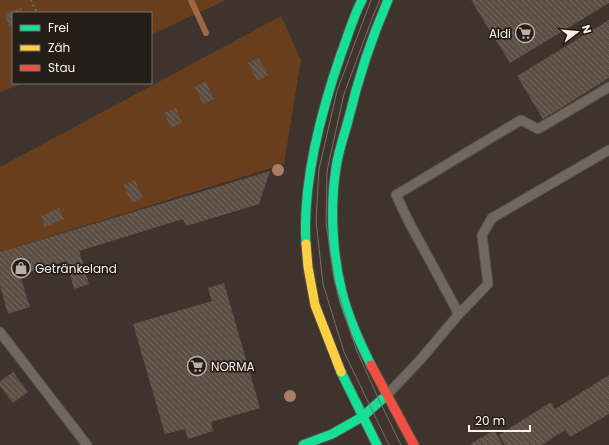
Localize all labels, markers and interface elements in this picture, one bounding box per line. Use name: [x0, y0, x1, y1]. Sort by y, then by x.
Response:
legend: [12, 12, 152, 84]
north arrow: [557, 12, 597, 52]
text: Frei: [48, 19, 69, 36]
supermarket icon: Aldi: [514, 22, 536, 44]
text: N: [578, 23, 595, 35]
place label: Aldi: [489, 25, 511, 42]
text: Zäh: [48, 39, 70, 56]
text: Stau: [48, 59, 75, 76]
shop icon: Getränkeland: [10, 257, 32, 279]
place label: Getränkeland: [35, 260, 117, 277]
supermarket icon: NORMA: [186, 355, 208, 377]
place label: NORMA: [211, 358, 255, 375]
scale bar: [469, 407, 530, 433]
text: 20 m: [475, 412, 505, 429]

